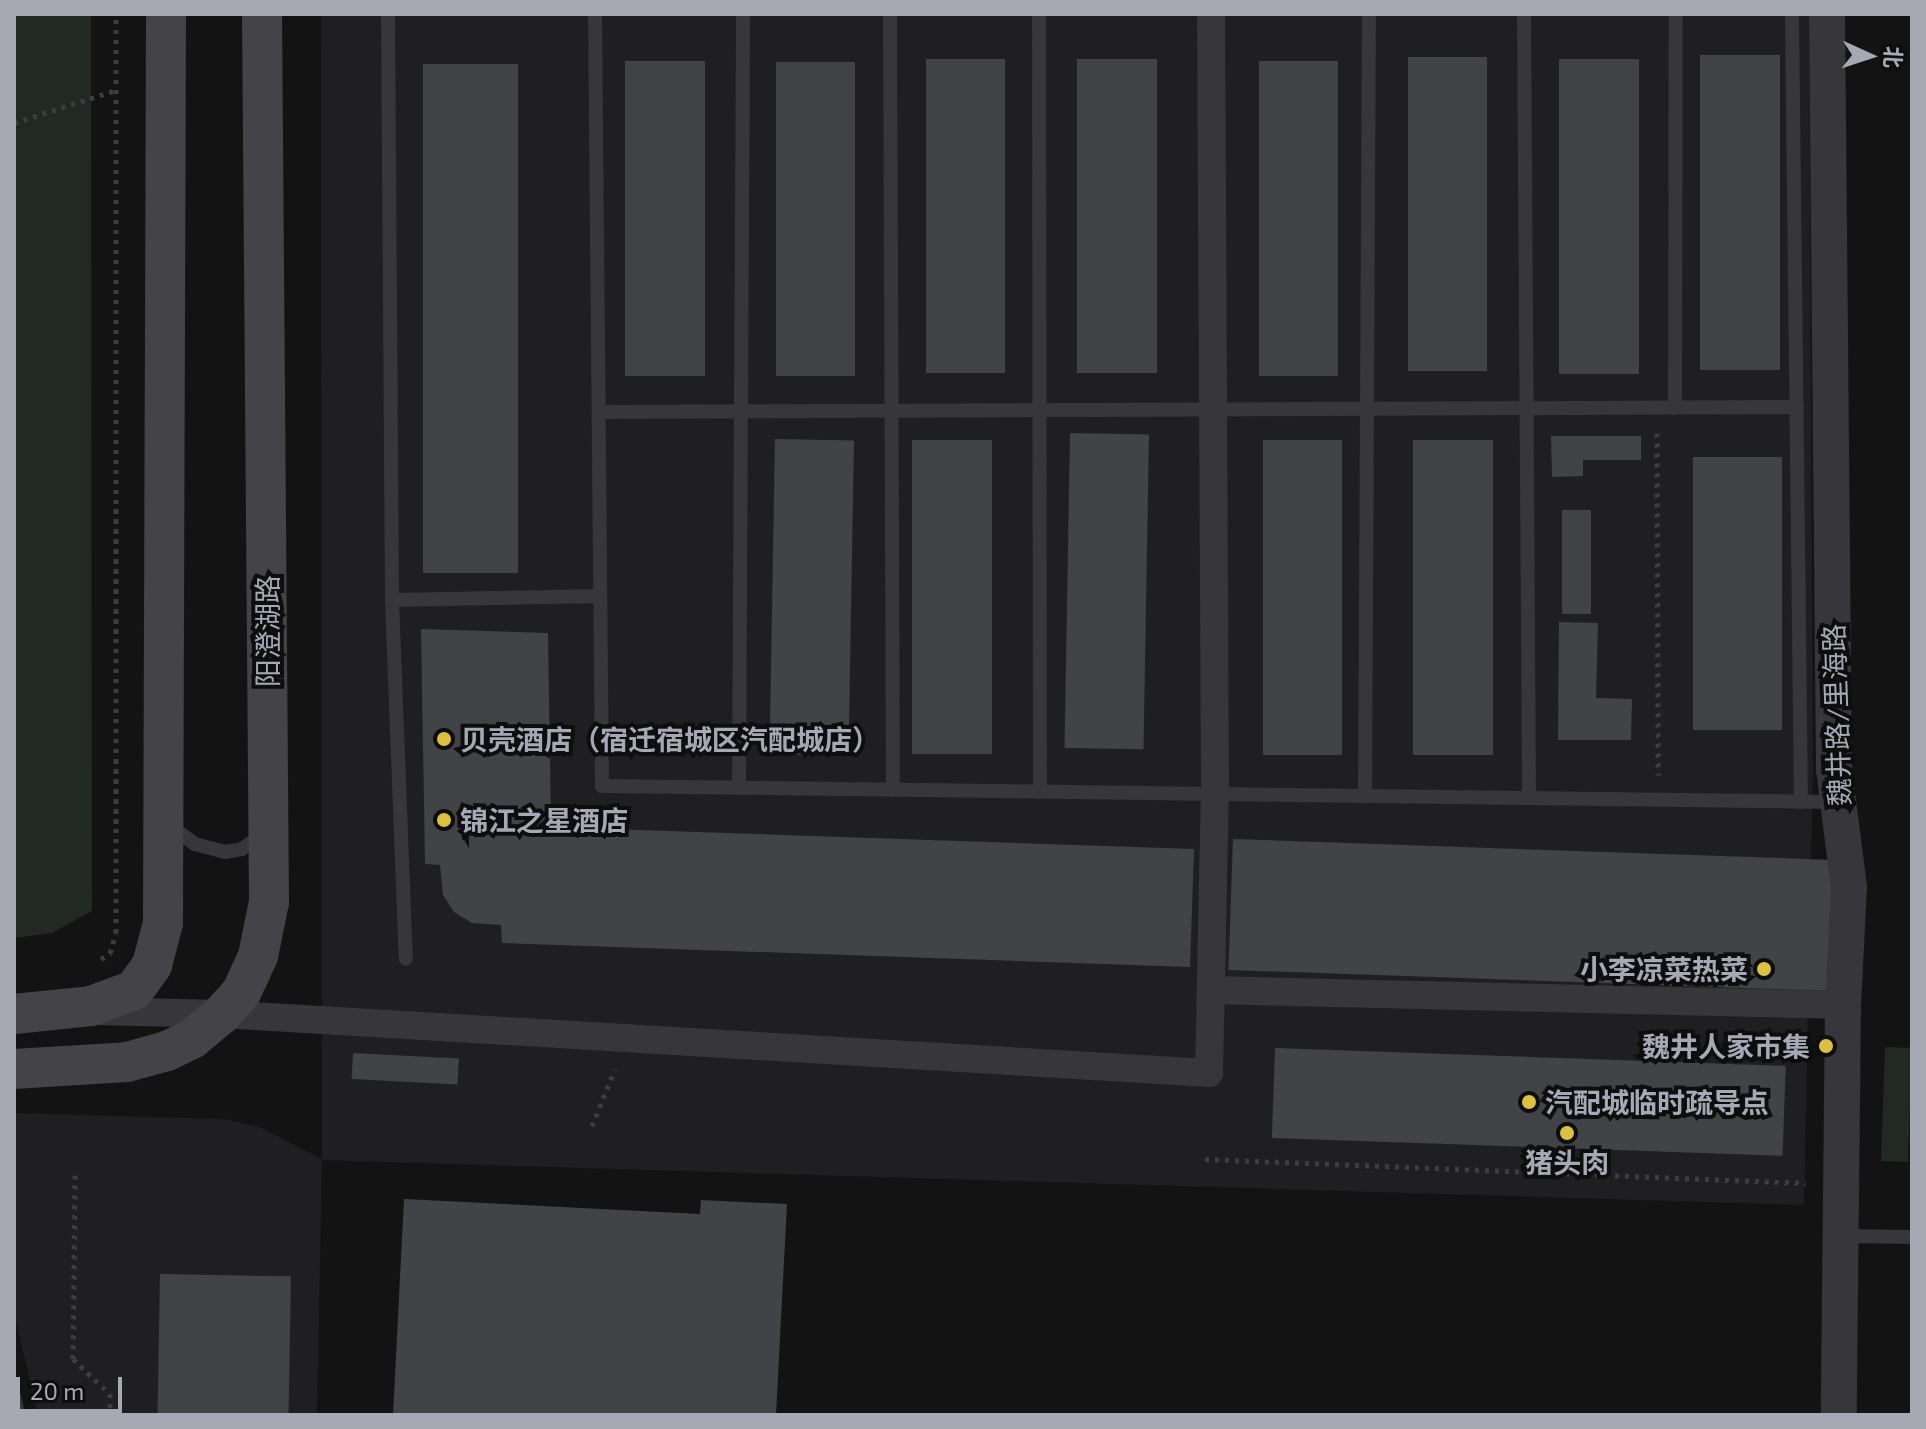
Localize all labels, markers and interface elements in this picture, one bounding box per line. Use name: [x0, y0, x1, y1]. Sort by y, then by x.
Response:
north arrow: [1830, 16, 1910, 96]
text: 北: [1880, 46, 1908, 69]
street label: 阳澄湖路: [250, 575, 284, 687]
street label: 魏井路/里海路: [1816, 623, 1856, 807]
place label: 贝壳酒店（宿迁宿城区汽配城店）: [460, 722, 880, 756]
marker: 贝壳酒店（宿迁宿城区汽配城店）: [435, 730, 453, 748]
place label: 锦江之星酒店: [460, 803, 628, 837]
marker: 锦江之星酒店: [435, 811, 453, 829]
place label: 小李凉菜热菜: [1580, 952, 1748, 986]
marker: 小李凉菜热菜: [1755, 960, 1773, 978]
place label: 魏井人家市集: [1642, 1029, 1810, 1063]
marker: 魏井人家市集: [1817, 1037, 1835, 1055]
place label: 汽配城临时疏导点: [1545, 1085, 1769, 1119]
marker: 汽配城临时疏导点: [1520, 1093, 1538, 1111]
marker: 猪头肉: [1558, 1124, 1576, 1142]
place label: 猪头肉: [1525, 1145, 1609, 1179]
scale bar: [20, 1361, 126, 1411]
text: 20 m: [30, 1376, 84, 1405]

